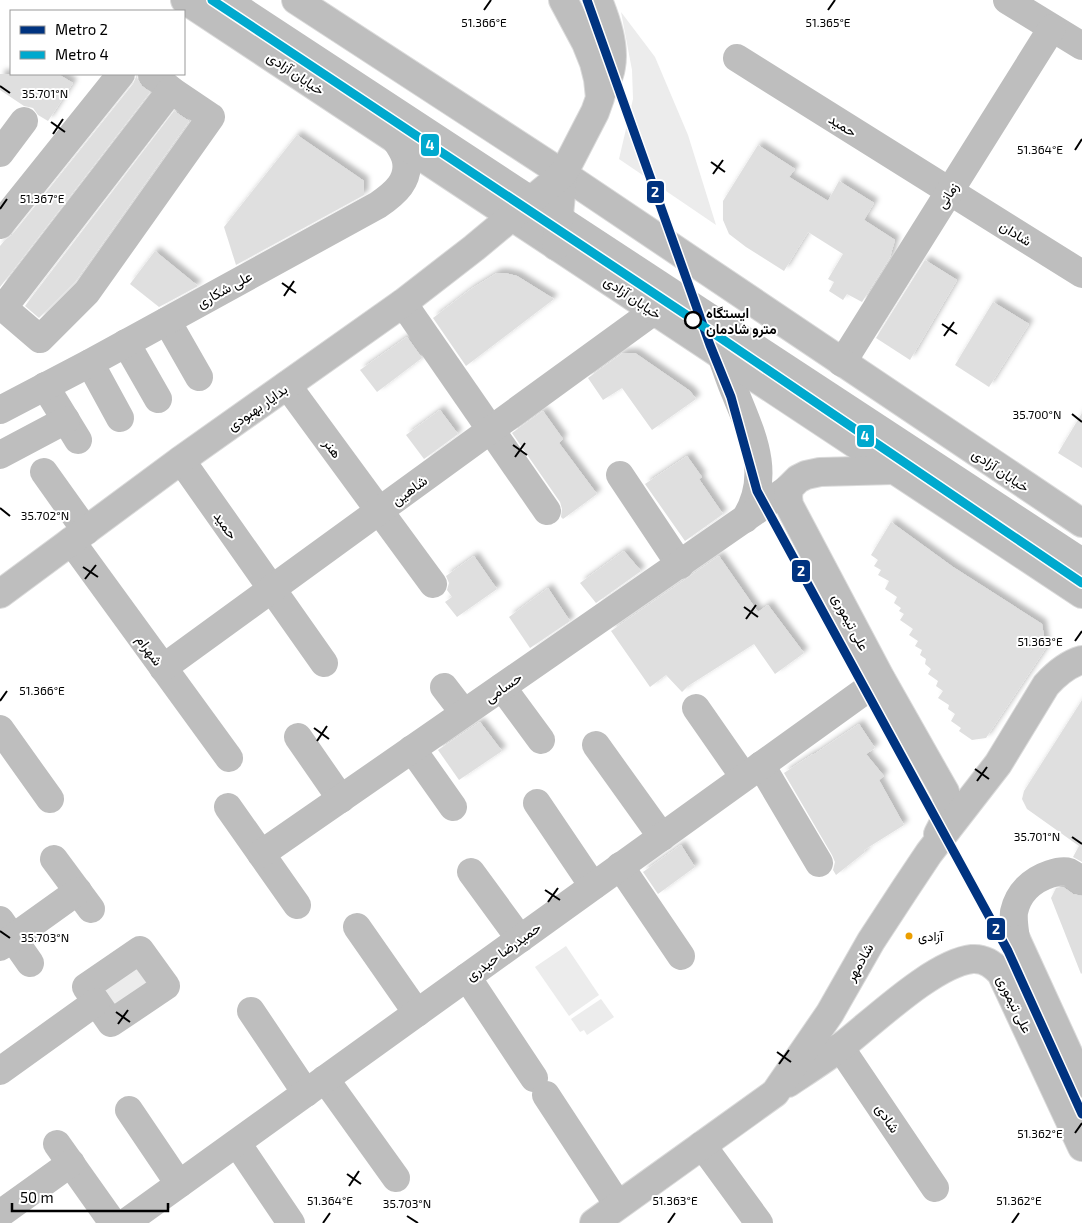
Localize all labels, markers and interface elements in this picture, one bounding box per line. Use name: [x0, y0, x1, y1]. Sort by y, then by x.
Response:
legend: [10, 10, 185, 75]
text: 51.366°E: [461, 15, 507, 29]
text: 51.365°E: [805, 15, 851, 29]
text: Metro 2: [55, 20, 108, 38]
text: Metro 4: [55, 45, 109, 63]
street label: خیابان آزادی: [264, 48, 328, 99]
text: 35.701°N: [22, 86, 68, 100]
street label: حمید: [826, 110, 860, 140]
line badge: 4: [420, 133, 440, 157]
text: 4: [426, 136, 435, 153]
text: 51.364°E: [1017, 142, 1063, 156]
street label: زمانی: [932, 178, 963, 212]
line badge: 2: [646, 180, 665, 204]
text: 2: [651, 183, 659, 200]
text: 51.367°E: [20, 191, 65, 205]
street label: شادان: [996, 217, 1035, 250]
street label: علی شکاری: [193, 267, 255, 312]
street label: خیابان آزادی: [601, 272, 665, 323]
place label: ایستگاه مترو شادمان: [706, 304, 777, 338]
marker: ایستگاه مترو شادمان: [684, 311, 702, 329]
street label: بدایار بهبودی: [224, 380, 291, 435]
text: 35.700°N: [1013, 407, 1061, 421]
line badge: 4: [856, 424, 875, 448]
text: 4: [861, 427, 870, 444]
street label: هنر: [319, 434, 346, 462]
street label: خیابان آزادی: [969, 445, 1033, 496]
street label: شاهین: [388, 471, 431, 509]
text: 35.702°N: [21, 508, 69, 522]
street label: حمید: [210, 508, 242, 542]
line badge: 2: [791, 559, 811, 583]
text: 2: [797, 562, 805, 579]
street label: علی تیموری: [828, 591, 873, 654]
street label: شهرام: [132, 631, 167, 669]
text: 51.363°E: [1017, 634, 1063, 648]
street label: حسامی: [481, 668, 526, 707]
text: 51.366°E: [19, 683, 65, 697]
text: 35.701°N: [1014, 829, 1060, 843]
line badge: 2: [986, 917, 1006, 941]
street label: حمیدرضا حیدری: [462, 918, 544, 985]
text: 2: [992, 920, 1000, 937]
place label: آزادی: [918, 928, 944, 945]
text: 35.703°N: [21, 930, 69, 944]
marker: آزادی: [904, 931, 914, 941]
street label: شادمهر: [841, 940, 878, 985]
street label: علی تیموری: [993, 972, 1036, 1036]
street label: شادی: [871, 1100, 904, 1136]
text: 51.362°E: [1017, 1126, 1063, 1140]
scale bar: [12, 1180, 169, 1212]
text: 50 m: [20, 1188, 54, 1206]
text: 51.364°E: [307, 1193, 353, 1207]
text: 51.363°E: [652, 1193, 698, 1207]
text: 51.362°E: [996, 1193, 1042, 1207]
text: 35.703°N: [383, 1196, 431, 1210]

